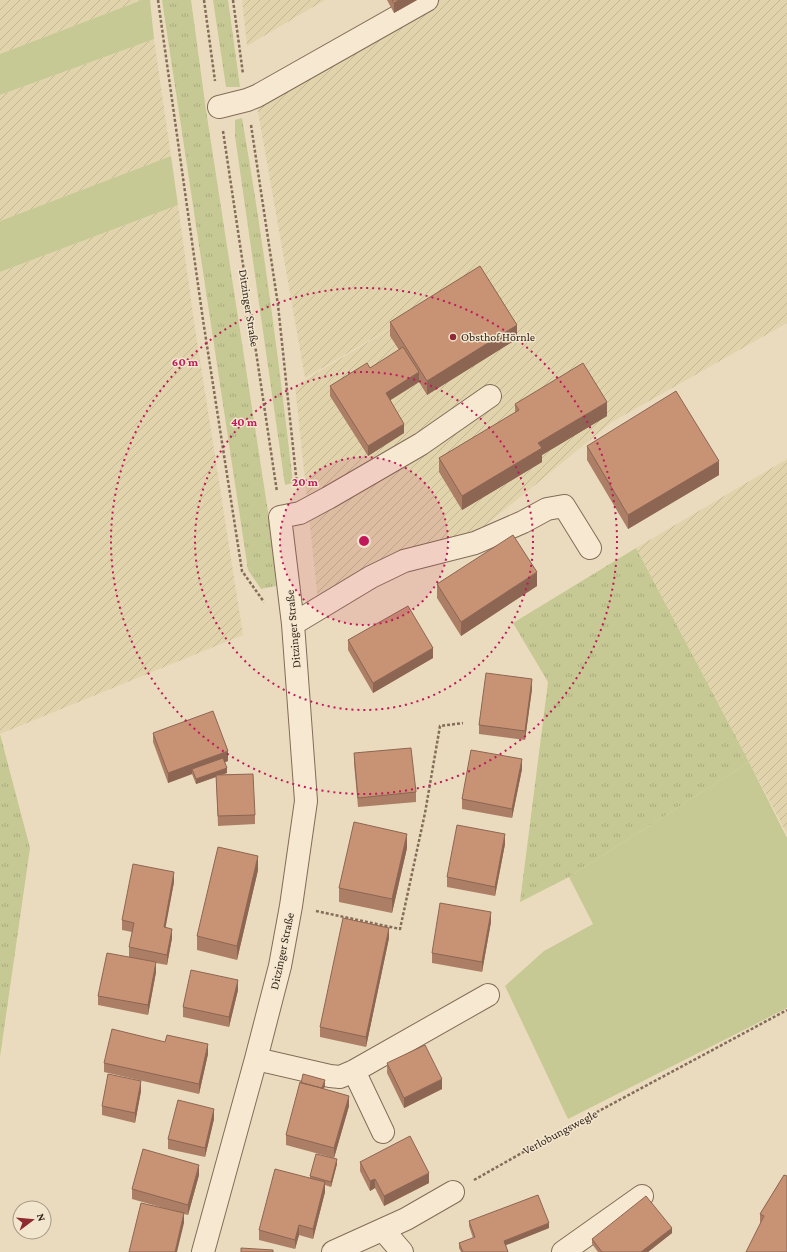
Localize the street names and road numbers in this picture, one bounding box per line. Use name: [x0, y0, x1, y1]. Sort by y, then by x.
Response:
street label: Ditzinger Straße: [236, 268, 262, 348]
street label: Ditzinger Straße: [283, 589, 303, 669]
street label: Ditzinger Straße: [267, 911, 297, 991]
street label: Verlobungswegle: [520, 1106, 600, 1158]

